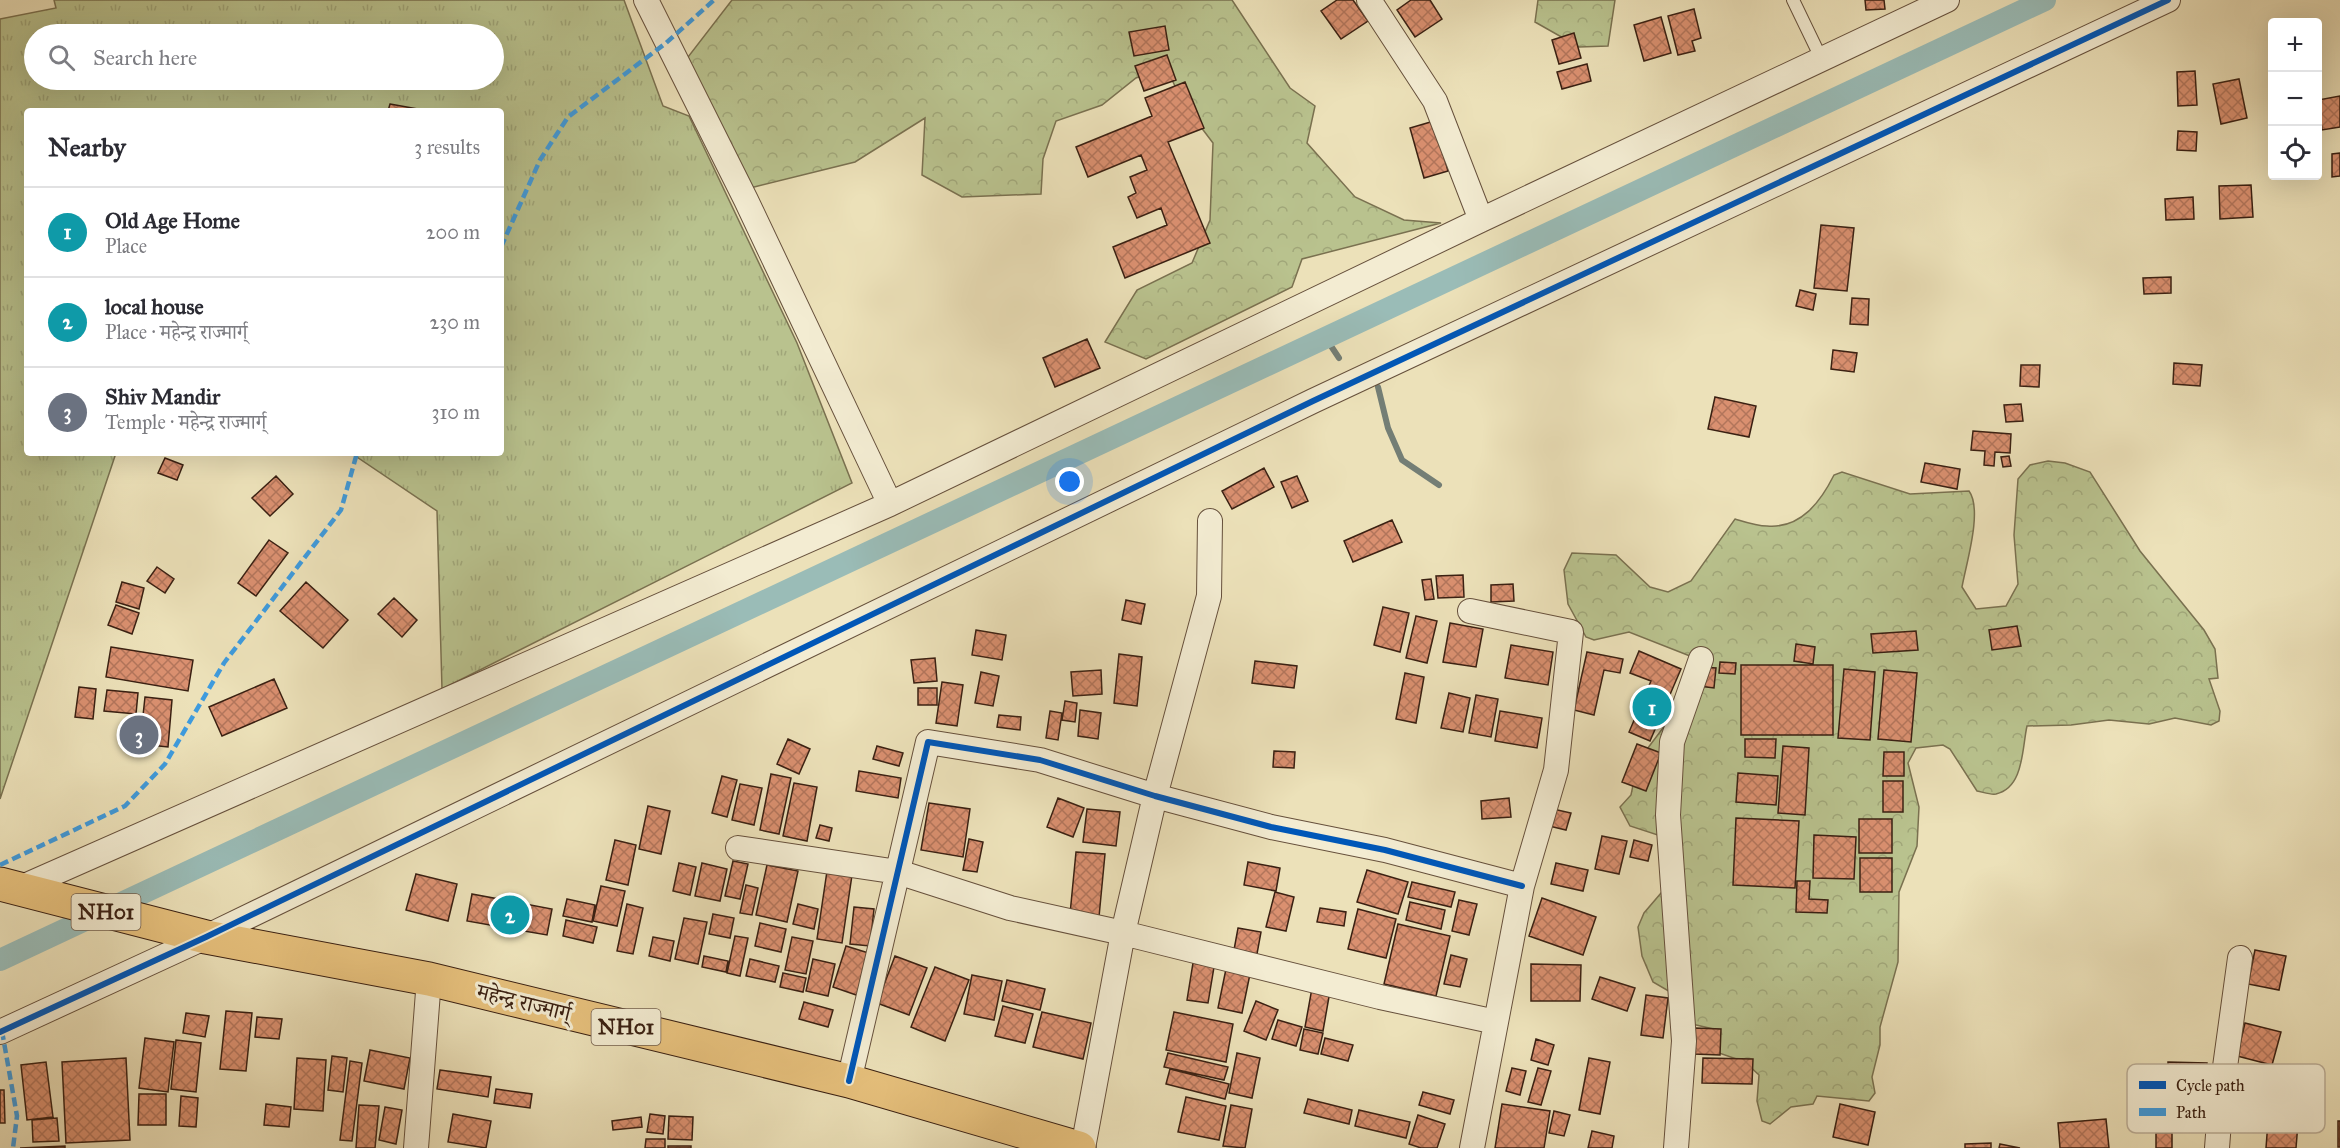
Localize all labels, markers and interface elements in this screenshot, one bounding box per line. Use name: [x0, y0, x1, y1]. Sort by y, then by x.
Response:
map controls: [2268, 18, 2322, 180]
button: +: [2268, 18, 2322, 72]
search box: [24, 24, 504, 90]
icon: search: [45, 41, 78, 74]
text: Search here: [93, 44, 197, 71]
button: −: [2268, 72, 2322, 126]
button: locate: [2268, 126, 2322, 180]
text: Nearby: [48, 131, 126, 163]
text: 3 results: [414, 135, 480, 159]
text: Old Age Home: [105, 207, 240, 234]
text: 1: [64, 220, 71, 244]
text: 200 m: [426, 220, 480, 244]
text: Place: [105, 234, 147, 258]
text: local house: [105, 293, 204, 320]
text: 2: [63, 310, 72, 334]
text: 230 m: [429, 310, 480, 334]
text: Place · महेन्द्र राज्मार्ग्: [105, 320, 248, 344]
text: Shiv Mandir: [105, 383, 220, 410]
text: 3: [64, 400, 72, 424]
text: 310 m: [431, 400, 480, 424]
text: Temple · महेन्द्र राज्मार्ग्: [105, 410, 266, 434]
your location: [1055, 467, 1084, 496]
pin: 1: [1632, 684, 1672, 730]
pin: 3: [120, 712, 158, 758]
pin: 2: [490, 892, 530, 938]
road number: NH01: [72, 894, 140, 930]
street label: महेन्द्र राज्मार्ग्: [473, 978, 577, 1028]
road number: NH01: [592, 1009, 660, 1045]
legend: [2127, 1064, 2325, 1133]
text: Cycle path: [2176, 1076, 2245, 1095]
text: Path: [2176, 1103, 2206, 1122]

